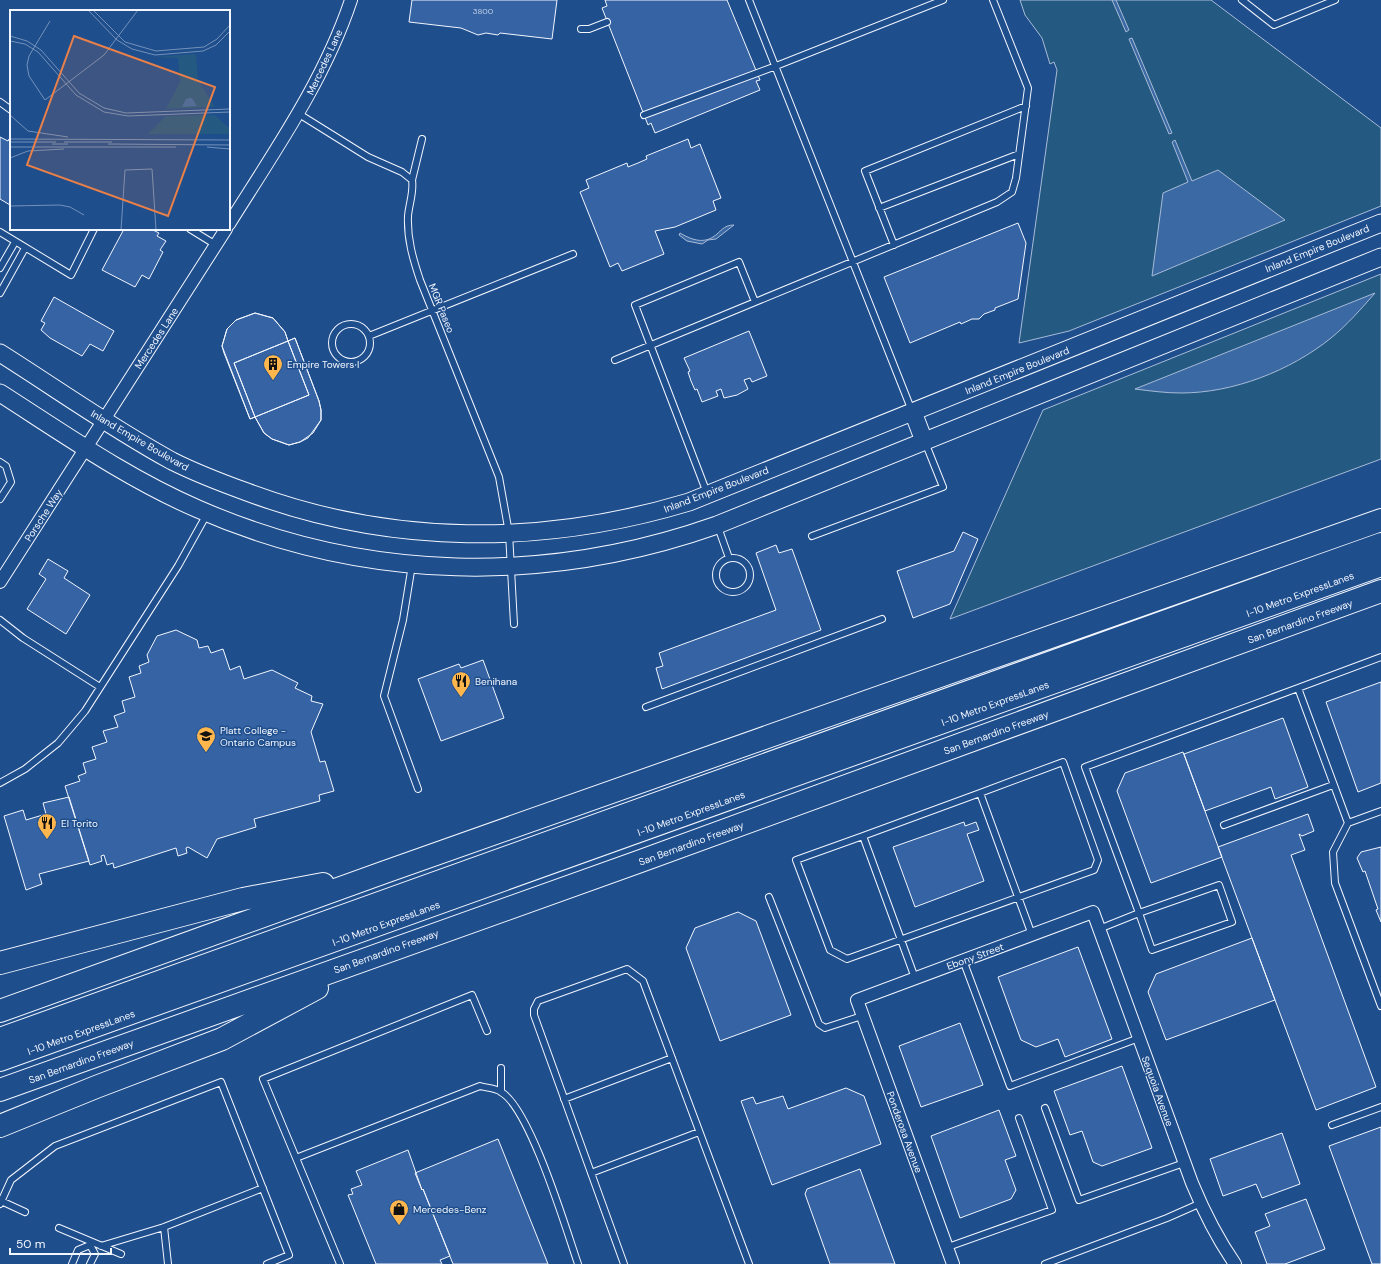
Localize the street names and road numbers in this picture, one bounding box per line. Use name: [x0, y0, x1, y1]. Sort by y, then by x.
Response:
street label: Mercedes Lane: [304, 27, 345, 97]
street label: Inland Empire Boulevard: [1263, 222, 1371, 275]
street label: MGR Paseo: [426, 282, 457, 335]
street label: Mercedes Lane: [132, 305, 181, 371]
street label: Inland Empire Boulevard: [963, 344, 1071, 397]
street label: Inland Empire Boulevard: [88, 407, 191, 474]
street label: Inland Empire Boulevard: [662, 463, 770, 515]
street label: Porsche Way: [22, 486, 65, 544]
street label: I-10 Metro ExpressLanes: [1245, 569, 1356, 620]
street label: San Bernardino Freeway: [1246, 596, 1355, 647]
street label: I-10 Metro ExpressLanes: [940, 678, 1051, 729]
street label: San Bernardino Freeway: [942, 707, 1051, 758]
street label: I-10 Metro ExpressLanes: [636, 788, 747, 839]
street label: San Bernardino Freeway: [637, 818, 746, 869]
street label: I-10 Metro ExpressLanes: [331, 898, 442, 949]
street label: San Bernardino Freeway: [332, 926, 441, 977]
street label: Ebony Street: [945, 940, 1006, 973]
street label: I-10 Metro ExpressLanes: [26, 1007, 137, 1058]
street label: San Bernardino Freeway: [27, 1036, 136, 1087]
street label: Sequoia Avenue: [1139, 1054, 1176, 1128]
street label: Ponderosa Avenue: [884, 1090, 925, 1175]

